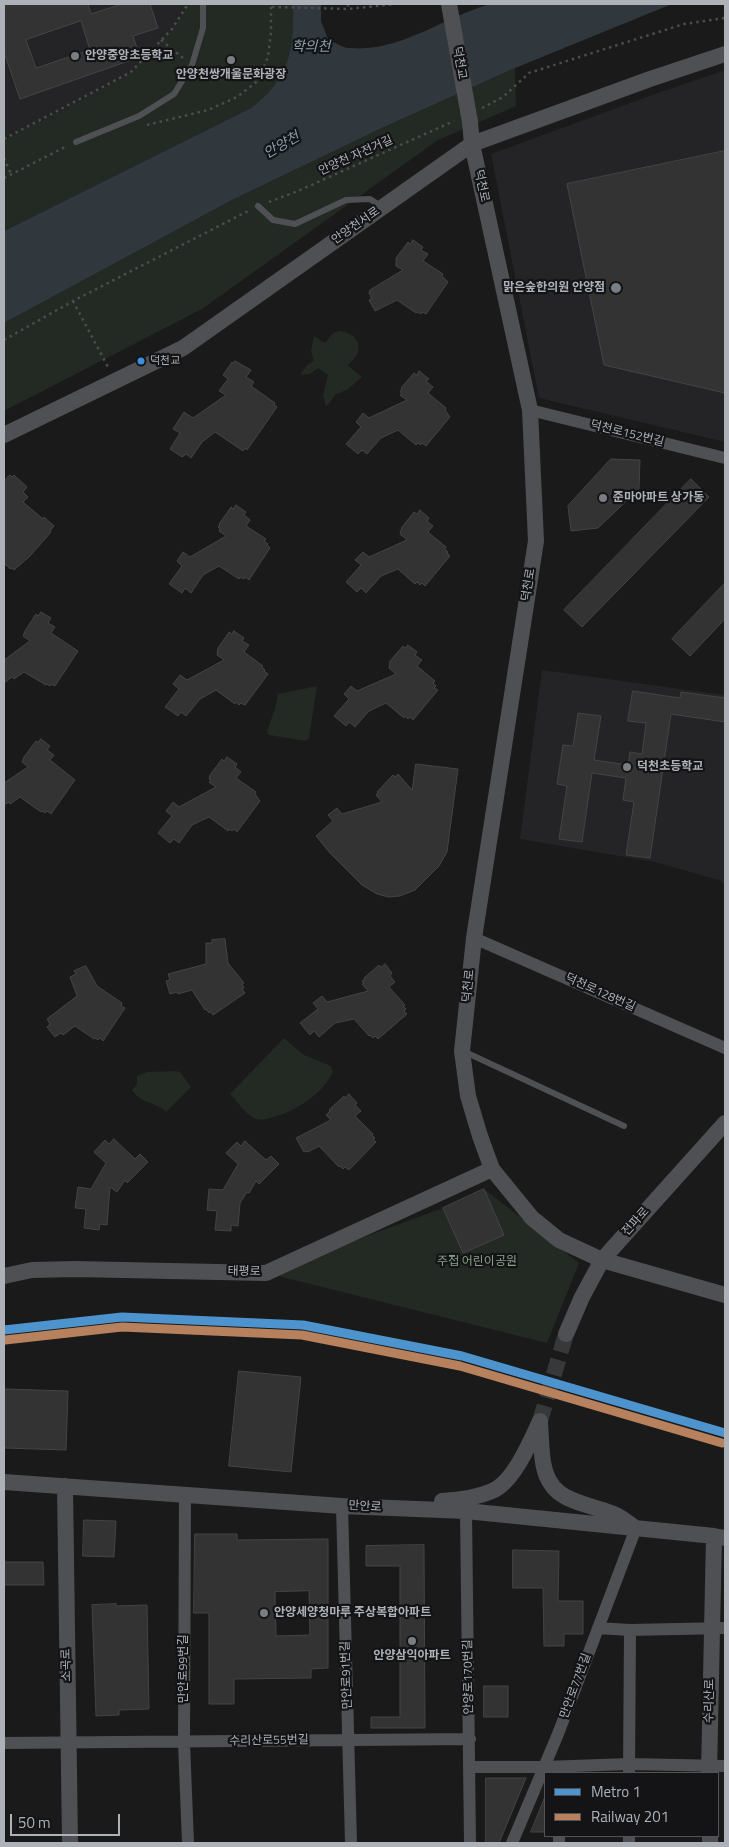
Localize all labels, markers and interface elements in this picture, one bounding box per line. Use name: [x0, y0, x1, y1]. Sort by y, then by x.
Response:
water label: 학의천: [292, 40, 330, 56]
street label: 덕천교: [449, 45, 469, 81]
place label: 안양중앙초등학교: [85, 49, 173, 63]
marker: 안양중앙초등학교: [69, 50, 81, 62]
marker: 안양천쌍개울문화광장: [225, 54, 237, 66]
place label: 안양천쌍개울문화광장: [176, 68, 286, 82]
water label: 안양천: [261, 129, 303, 163]
street label: 안양천 자전거길: [317, 133, 395, 179]
street label: 덕천로: [471, 168, 491, 204]
street label: 안양천서로: [329, 204, 383, 248]
place label: 맑은숲한의원 안양점: [503, 281, 605, 295]
marker: 맑은숲한의원 안양점: [609, 281, 623, 295]
place label: 덕천교: [150, 354, 180, 368]
marker: 덕천교: [136, 356, 146, 366]
street label: 덕천로152번길: [589, 418, 665, 450]
place label: 준마아파트 상가동: [613, 491, 704, 505]
marker: 준마아파트 상가동: [597, 492, 609, 504]
street label: 덕천로: [519, 568, 539, 602]
place label: 덕천초등학교: [637, 760, 703, 774]
marker: 덕천초등학교: [621, 761, 633, 773]
street label: 덕천로: [460, 969, 478, 1003]
street label: 덕천로128번길: [563, 971, 637, 1015]
street label: 전파로: [620, 1205, 652, 1239]
park label: 주접 어린이공원: [437, 1255, 517, 1269]
street label: 태평로: [227, 1265, 261, 1279]
street label: 만안로: [348, 1499, 382, 1515]
place label: 안양세양청마루 주상복합아파트: [274, 1606, 431, 1620]
marker: 안양세양청마루 주상복합아파트: [258, 1607, 270, 1619]
street label: 만안로99번길: [177, 1635, 191, 1703]
marker: 안양삼익아파트: [406, 1635, 418, 1647]
street label: 안양로170번길: [461, 1639, 477, 1715]
street label: 만안로91번길: [339, 1640, 355, 1710]
street label: 소곡로: [60, 1648, 74, 1682]
place label: 안양삼익아파트: [373, 1649, 451, 1663]
street label: 만안로77번길: [557, 1651, 595, 1721]
street label: 수리산로: [702, 1679, 718, 1723]
street label: 수리산로55번길: [229, 1733, 309, 1749]
legend: [544, 1772, 719, 1837]
text: Metro 1: [591, 1780, 641, 1803]
scale bar: [12, 1804, 122, 1836]
text: Railway 201: [591, 1805, 669, 1828]
text: 50 m: [18, 1811, 51, 1834]

